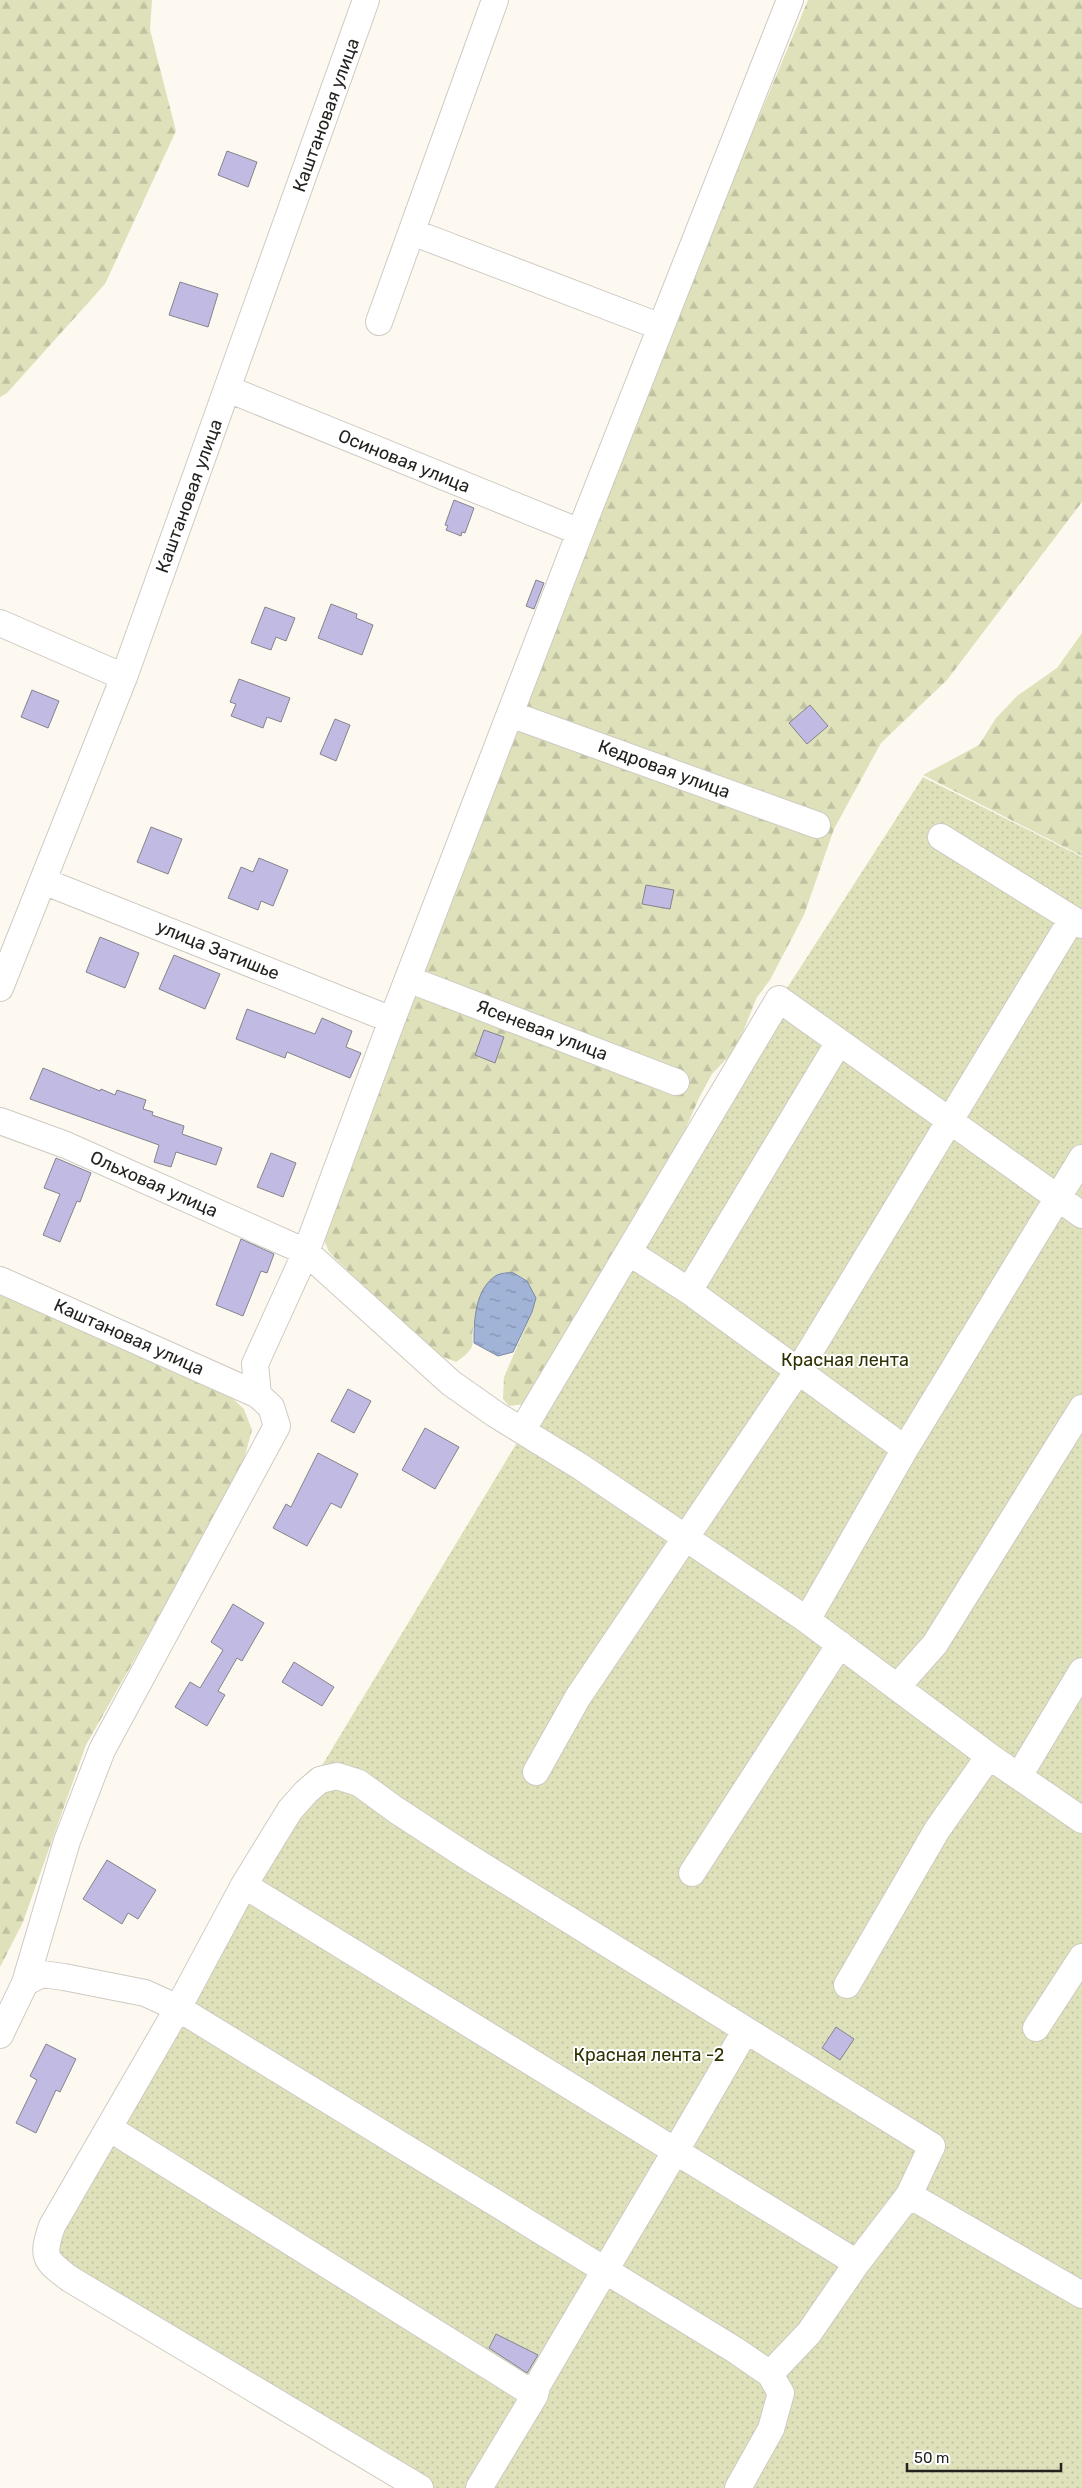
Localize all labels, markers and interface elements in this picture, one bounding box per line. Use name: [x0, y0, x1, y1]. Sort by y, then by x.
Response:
street label: Каштановая улица: [288, 35, 364, 195]
street label: Каштановая улица: [151, 416, 227, 576]
street label: Осиновая улица: [335, 425, 473, 497]
street label: Кедровая улица: [595, 735, 733, 803]
street label: улица Затишье: [153, 915, 283, 985]
street label: Ясеневая улица: [473, 995, 611, 1065]
street label: Ольховая улица: [87, 1146, 221, 1222]
street label: Каштановая улица: [50, 1294, 208, 1380]
park label: Красная лента: [781, 1349, 909, 1371]
park label: Красная лента -2: [574, 2044, 724, 2066]
scale bar: [907, 2440, 1061, 2472]
text: 50 m: [914, 2449, 949, 2467]

